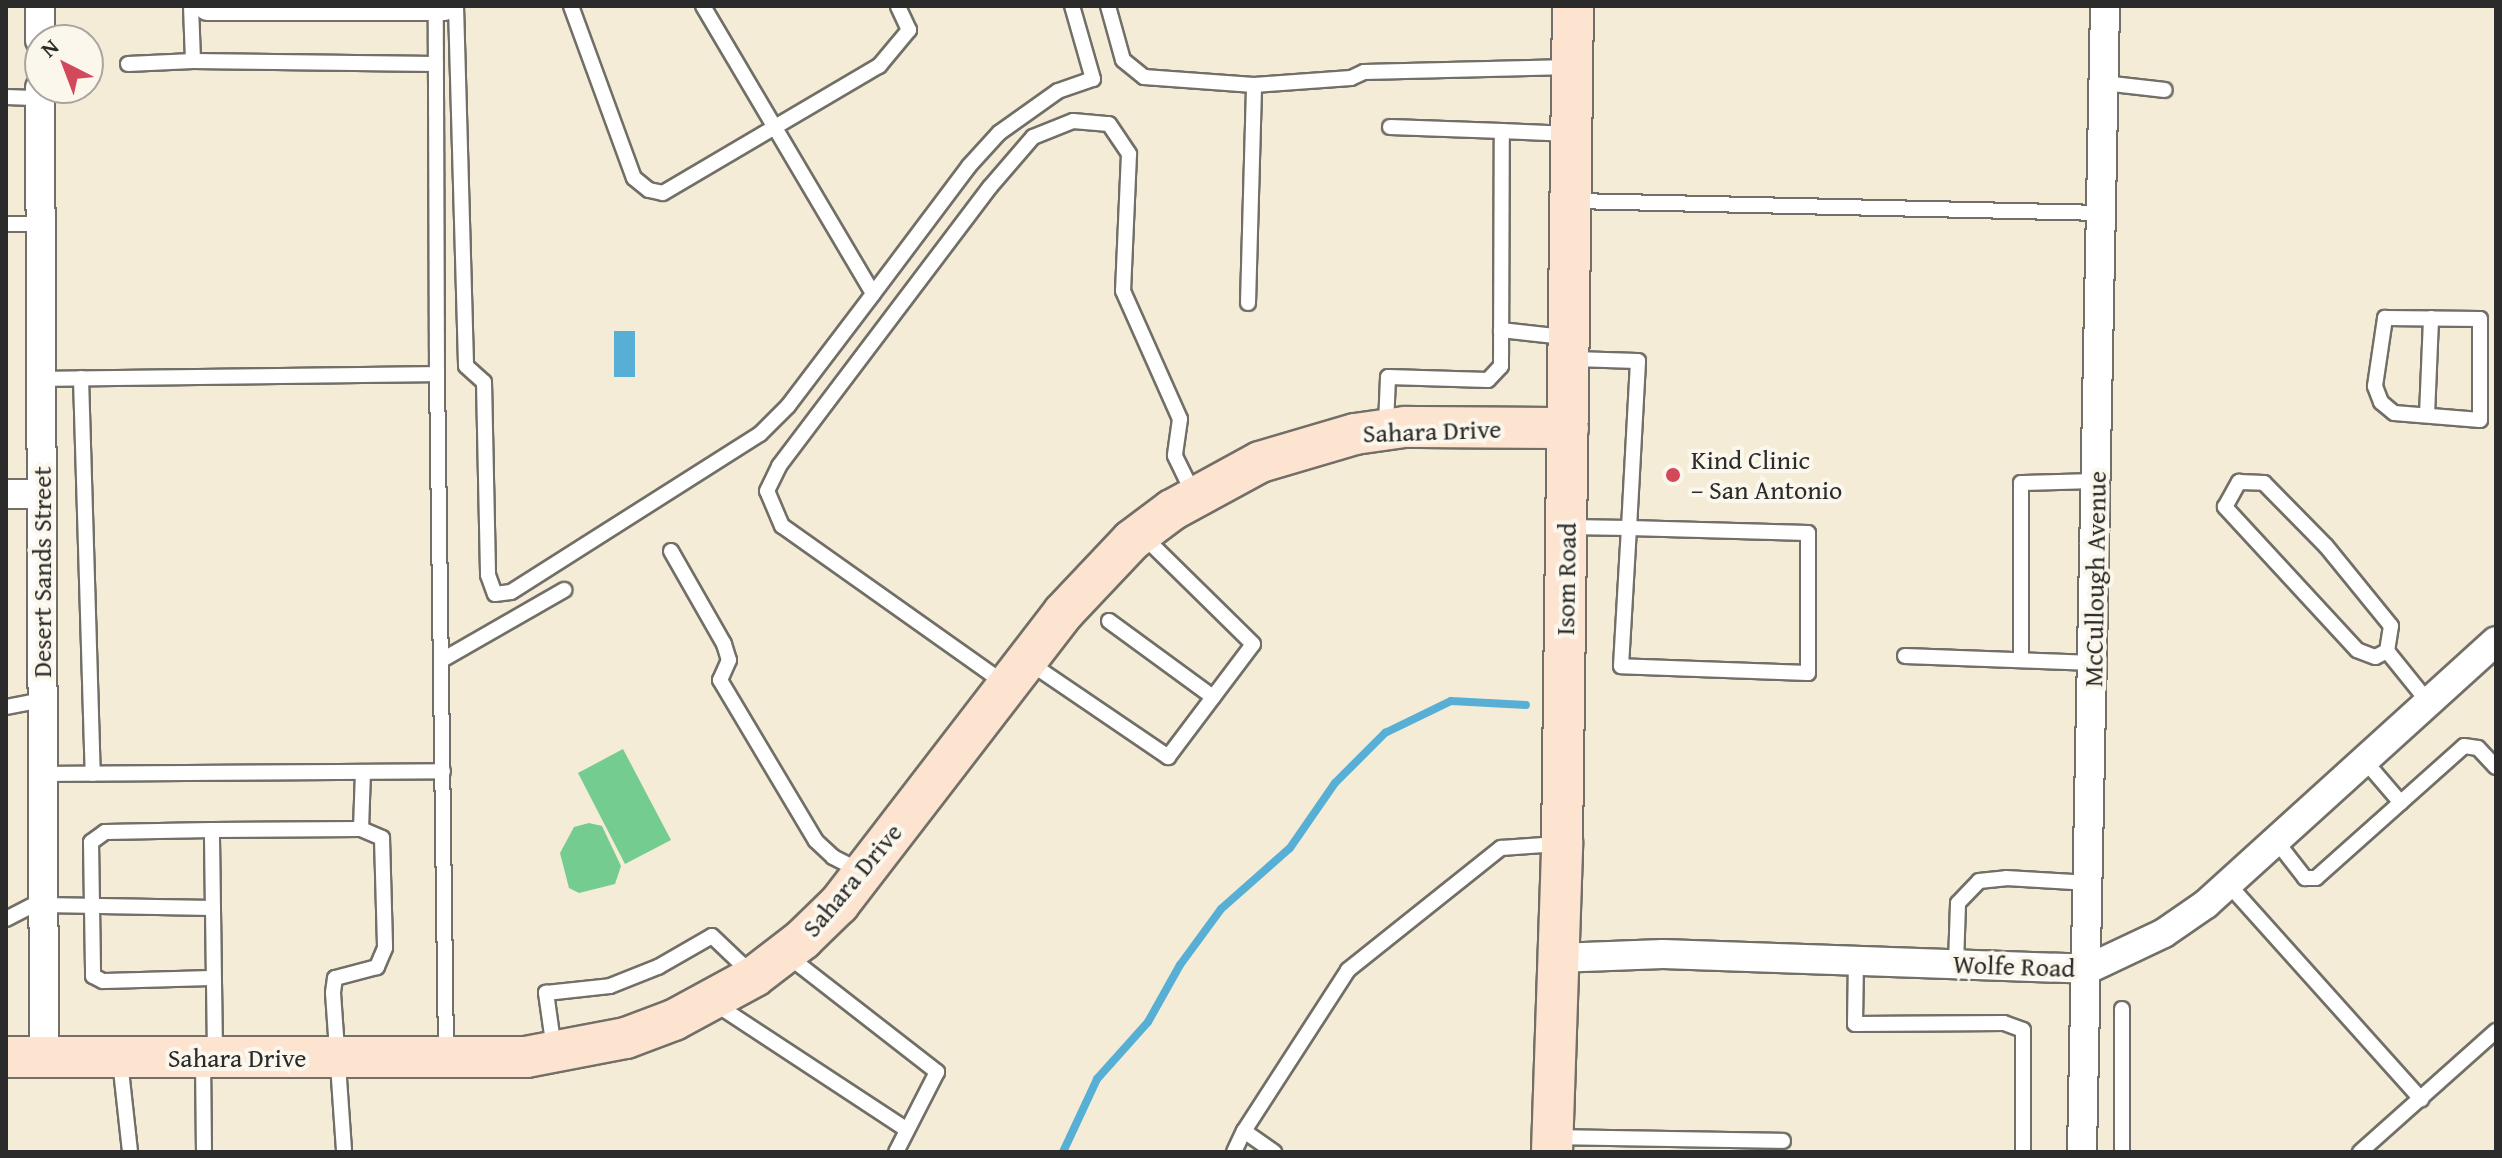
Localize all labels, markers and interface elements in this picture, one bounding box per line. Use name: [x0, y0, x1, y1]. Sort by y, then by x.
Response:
north arrow: [24, 24, 104, 104]
text: N: [33, 31, 65, 64]
street label: Sahara Drive: [1362, 413, 1502, 449]
place label: Kind Clinic – San Antonio: [1691, 444, 1842, 506]
marker: Kind Clinic – San Antonio: [1662, 464, 1684, 486]
street label: Desert Sands Street: [26, 466, 58, 678]
street label: McCullough Avenue: [2078, 471, 2112, 687]
street label: Isom Road: [1549, 522, 1583, 636]
street label: Sahara Drive: [795, 817, 909, 943]
street label: Wolfe Road: [1952, 948, 2076, 984]
street label: Sahara Drive: [168, 1042, 306, 1074]

